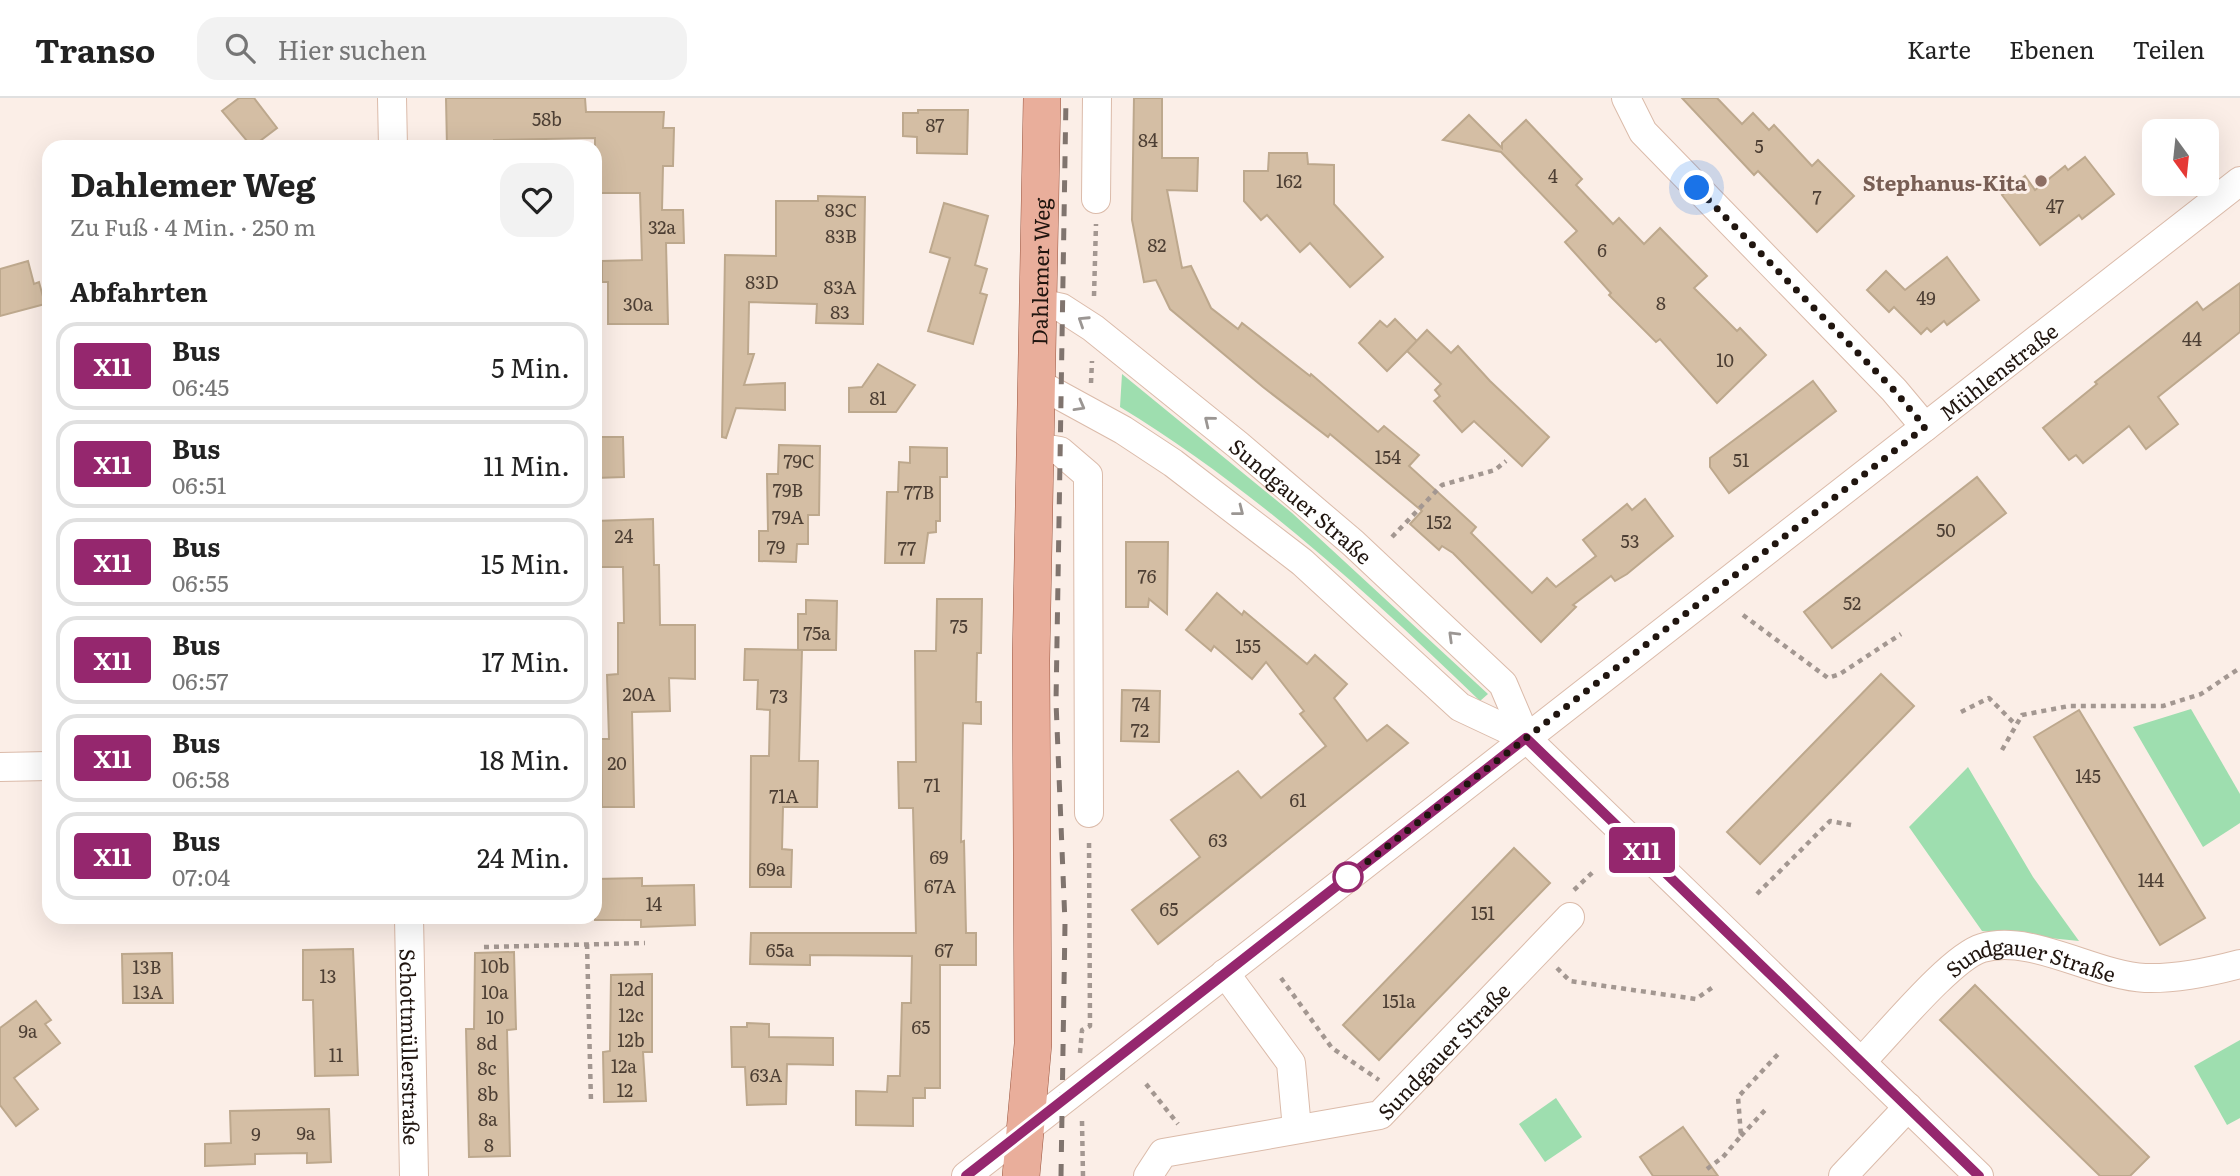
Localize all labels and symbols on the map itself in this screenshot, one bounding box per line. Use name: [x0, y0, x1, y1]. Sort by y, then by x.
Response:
house number: 58b: [532, 105, 562, 132]
house number: 87: [926, 111, 944, 138]
north arrow: [2142, 119, 2219, 196]
house number: 84: [1138, 126, 1158, 153]
house number: 5: [1754, 132, 1764, 159]
house number: 4: [1548, 162, 1558, 189]
place label: Stephanus-Kita: [1863, 166, 2028, 197]
house number: 162: [1276, 167, 1302, 194]
your location: [1679, 170, 1714, 205]
marker: Stephanus-Kita: [2033, 173, 2049, 189]
house number: 7: [1812, 183, 1822, 210]
house number: 47: [2046, 192, 2064, 219]
house number: 83C: [825, 196, 857, 223]
street label: Dahlemer Weg: [1022, 197, 1056, 346]
house number: 32a: [648, 213, 676, 240]
house number: 83B: [825, 222, 857, 249]
house number: 82: [1148, 231, 1166, 258]
house number: 6: [1597, 236, 1607, 263]
house number: 83D: [745, 268, 779, 295]
house number: 83A: [824, 273, 856, 300]
house number: 49: [1916, 284, 1936, 311]
house number: 8: [1656, 289, 1666, 316]
house number: 30a: [623, 290, 653, 317]
house number: 83: [830, 298, 850, 325]
street label: Mühlenstraße: [1932, 314, 2063, 426]
one-way arrow: [1078, 317, 1091, 330]
house number: 44: [2182, 325, 2202, 352]
house number: 10: [1716, 346, 1734, 373]
house number: 81: [869, 384, 887, 411]
one-way arrow: [1073, 398, 1086, 411]
one-way arrow: [1205, 417, 1218, 429]
street label: Sundgauer Straße: [1224, 430, 1380, 570]
house number: 154: [1375, 443, 1401, 470]
house number: 51: [1733, 446, 1749, 473]
house number: 79C: [783, 447, 815, 474]
house number: 79B: [773, 476, 803, 503]
house number: 77B: [904, 478, 934, 505]
house number: 79A: [772, 503, 804, 530]
one-way arrow: [1231, 503, 1243, 516]
house number: 152: [1426, 508, 1452, 535]
house number: 50: [1936, 516, 1956, 543]
house number: 24: [614, 522, 634, 549]
house number: 53: [1621, 527, 1639, 554]
house number: 79: [767, 533, 785, 560]
house number: 77: [898, 534, 916, 561]
house number: 76: [1138, 562, 1157, 589]
house number: 52: [1843, 589, 1861, 616]
house number: 75: [950, 612, 968, 639]
house number: 75a: [803, 619, 831, 646]
house number: 155: [1235, 632, 1261, 659]
one-way arrow: [1448, 632, 1461, 645]
house number: 20A: [623, 680, 655, 707]
house number: 73: [770, 682, 788, 709]
house number: 74: [1132, 690, 1150, 717]
house number: 72: [1131, 716, 1149, 743]
house number: 20: [607, 749, 627, 776]
house number: 145: [2075, 762, 2101, 789]
house number: 71: [924, 771, 940, 798]
house number: 71A: [769, 782, 799, 809]
house number: 61: [1290, 786, 1307, 813]
house number: 63: [1208, 826, 1228, 853]
line badge: X11: [1602, 827, 1682, 873]
house number: 69: [929, 843, 949, 870]
house number: 69a: [757, 855, 786, 882]
unlabelled marker: [1333, 862, 1363, 892]
house number: 144: [2138, 866, 2164, 893]
house number: 67A: [924, 872, 956, 899]
house number: 14: [646, 890, 662, 917]
house number: 65: [1160, 895, 1178, 922]
house number: 151: [1471, 899, 1495, 926]
text: Sundgauer Straße: [1937, 929, 2120, 988]
house number: 65a: [766, 936, 795, 963]
house number: 67: [935, 936, 953, 963]
street label: Schottmüllerstraße: [394, 948, 429, 1146]
house number: 10b: [481, 952, 509, 979]
house number: 13B: [133, 953, 162, 980]
street label: Sundgauer Straße: [1944, 961, 2124, 993]
house number: 13: [319, 962, 337, 989]
street label: Sundgauer Straße: [1369, 974, 1516, 1125]
house number: 12d: [617, 975, 645, 1002]
house number: 13A: [133, 978, 163, 1005]
house number: 10a: [481, 978, 509, 1005]
house number: 151a: [1382, 987, 1416, 1014]
house number: 12c: [618, 1001, 644, 1028]
house number: 10: [486, 1003, 504, 1030]
house number: 65: [912, 1013, 930, 1040]
house number: 9a: [18, 1017, 38, 1044]
house number: 12b: [617, 1026, 645, 1053]
house number: 8d: [477, 1029, 497, 1056]
house number: 11: [329, 1041, 343, 1068]
house number: 12a: [611, 1052, 637, 1079]
house number: 8c: [478, 1054, 496, 1081]
house number: 63A: [750, 1061, 782, 1088]
house number: 12: [617, 1076, 633, 1103]
house number: 8b: [478, 1080, 498, 1107]
house number: 8a: [478, 1105, 498, 1132]
house number: 9a: [296, 1119, 316, 1146]
house number: 9: [251, 1120, 261, 1147]
house number: 8: [484, 1131, 494, 1158]

